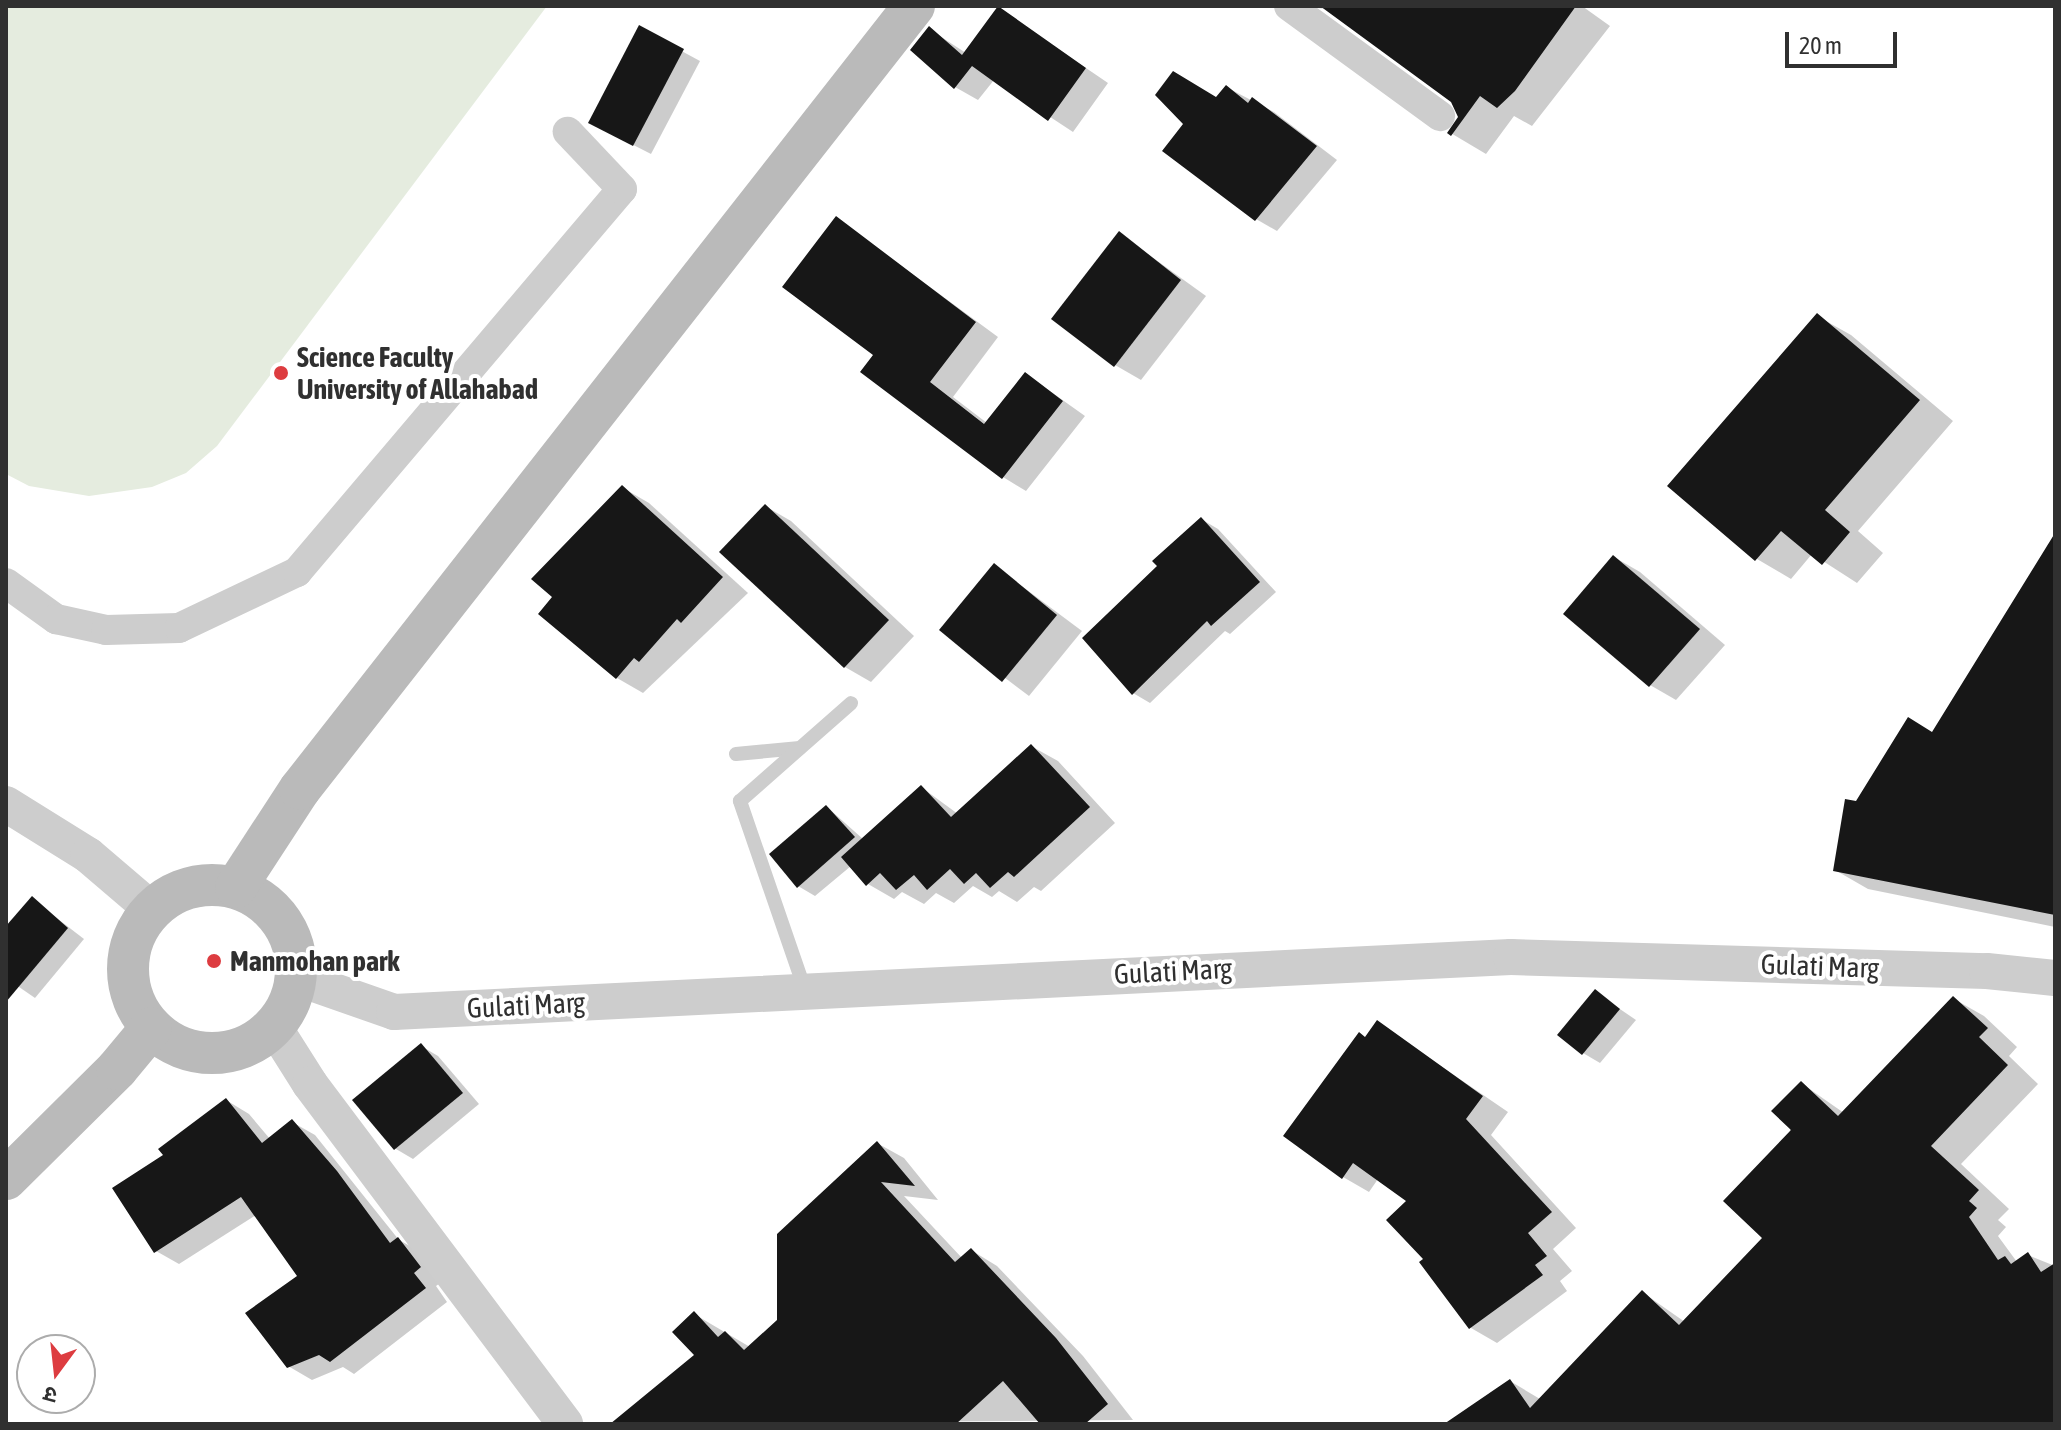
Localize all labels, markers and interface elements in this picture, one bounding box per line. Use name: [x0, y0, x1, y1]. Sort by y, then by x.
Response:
scale bar: [1789, 16, 1901, 66]
text: 20 m: [1799, 32, 1842, 59]
place label: Science Faculty University of Allahabad: [297, 340, 538, 406]
marker: Science Faculty University of Allahabad: [272, 364, 290, 382]
place label: Manmohan park: [230, 944, 400, 978]
street label: Gulati Marg: [1760, 947, 1880, 985]
street label: Gulati Marg: [1113, 951, 1233, 991]
marker: Manmohan park: [205, 952, 223, 970]
street label: Gulati Marg: [466, 985, 586, 1025]
north arrow: [16, 1334, 96, 1414]
text: उ: [41, 1381, 60, 1409]

